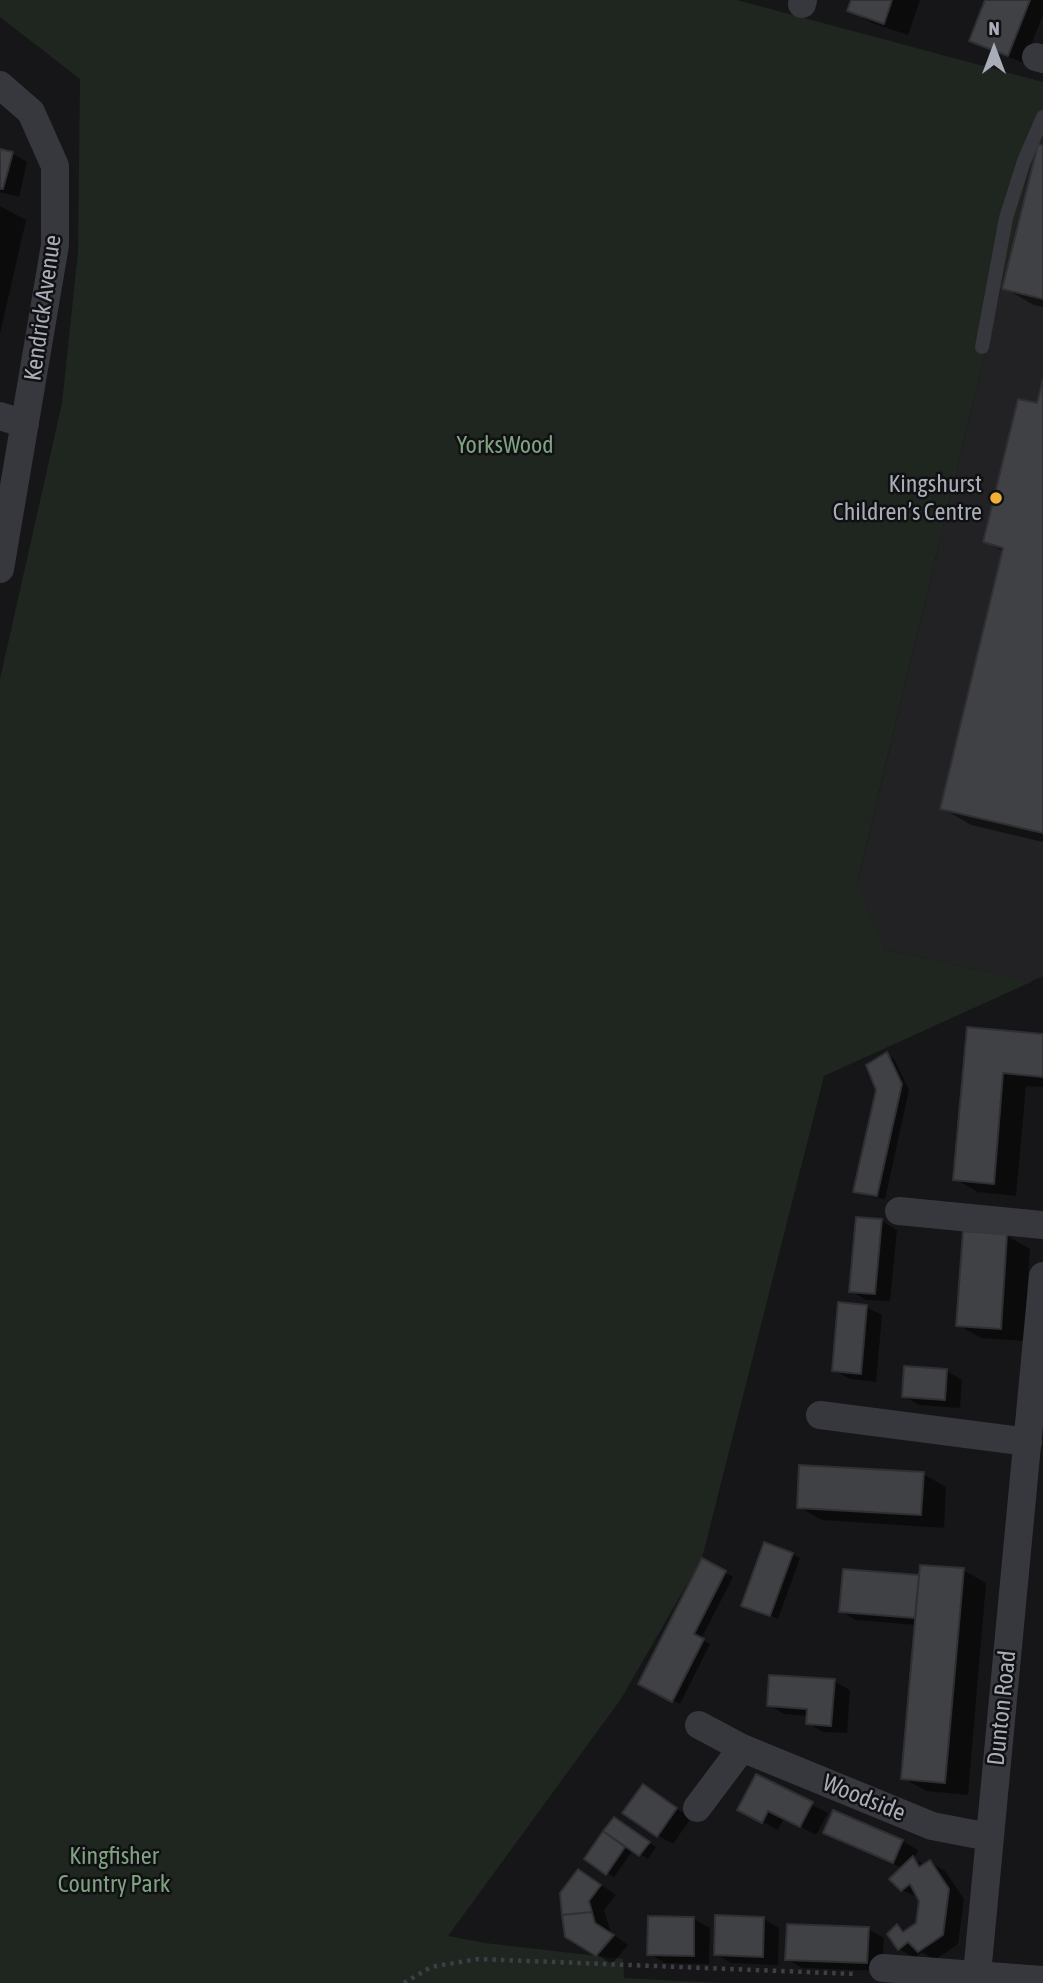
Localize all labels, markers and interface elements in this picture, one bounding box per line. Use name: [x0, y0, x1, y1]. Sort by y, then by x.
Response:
north arrow: [959, 14, 1029, 84]
text: N: [988, 17, 1000, 39]
street label: Kendrick Avenue: [19, 233, 67, 383]
park label: YorksWood: [456, 431, 554, 459]
place label: Kingshurst Children’s Centre: [833, 470, 982, 526]
marker: Kingshurst Children’s Centre: [988, 490, 1004, 506]
street label: Dunton Road: [982, 1649, 1022, 1767]
street label: Woodside: [818, 1768, 910, 1828]
park label: Kingfisher Country Park: [58, 1842, 170, 1898]

